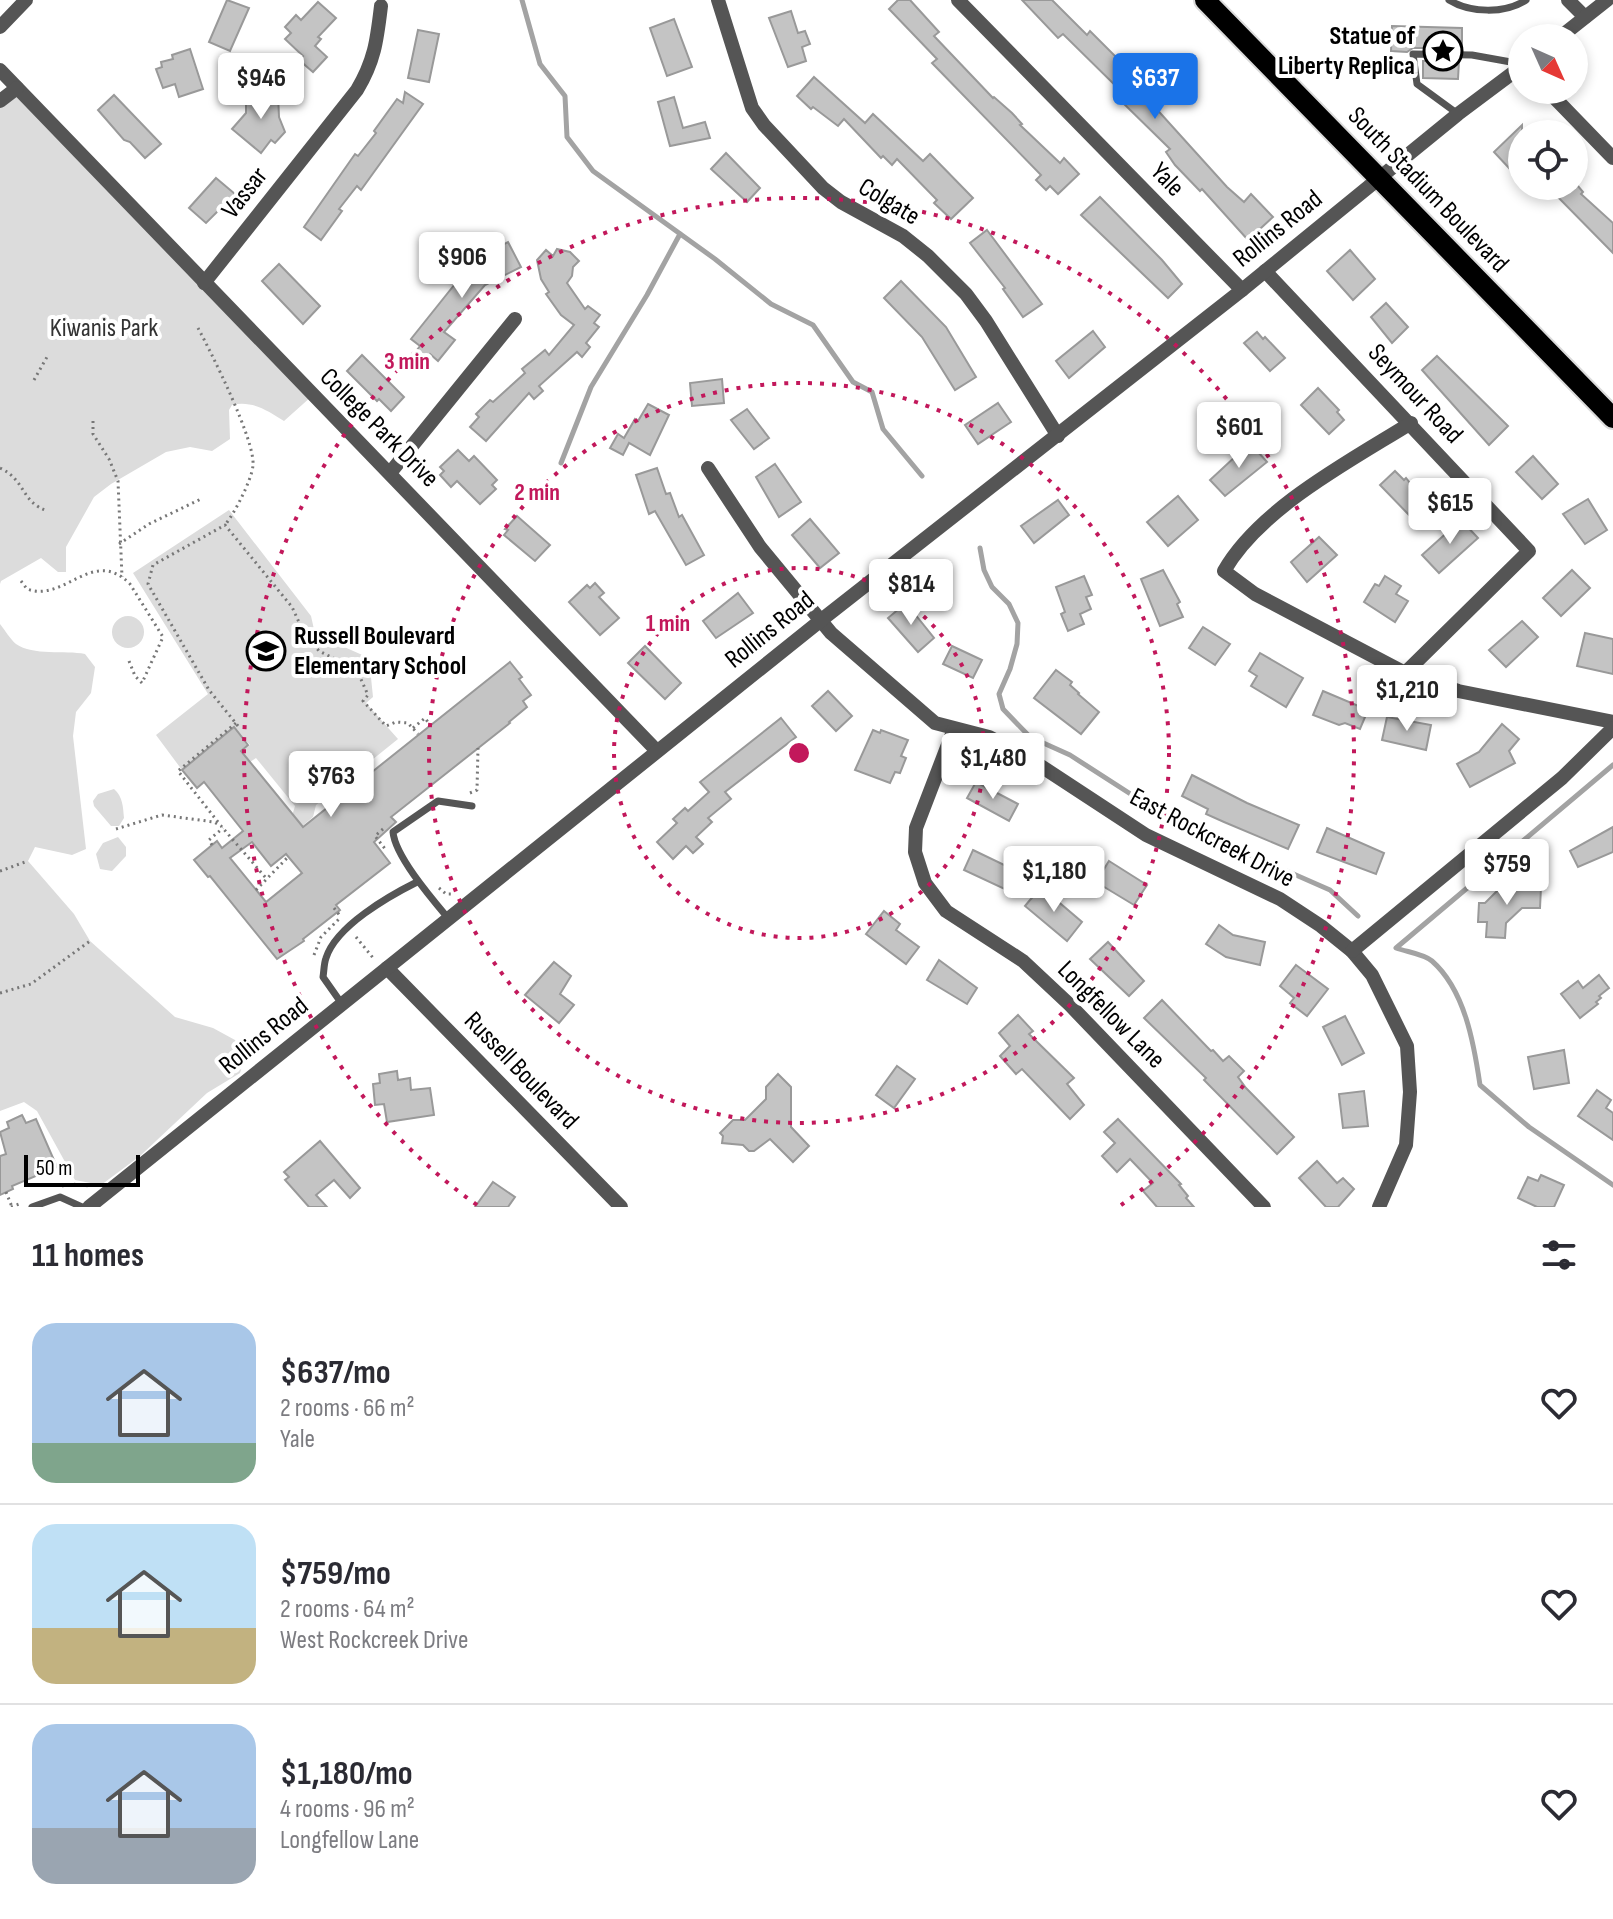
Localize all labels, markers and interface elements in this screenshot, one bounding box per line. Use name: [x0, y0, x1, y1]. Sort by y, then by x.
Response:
place label: Statue of Liberty Replica: [1278, 21, 1416, 82]
north arrow: [1508, 24, 1588, 104]
map controls: [1508, 24, 1588, 200]
place icon: Statue of Liberty Replica: [1422, 30, 1464, 72]
pin: $946: [214, 53, 308, 121]
pin: $637: [1108, 53, 1202, 121]
text: $946: [236, 63, 286, 94]
text: $637: [1131, 63, 1179, 94]
street label: South Stadium Boulevard: [1341, 101, 1515, 279]
button: locate: [1508, 120, 1588, 200]
street label: Yale: [1144, 157, 1190, 203]
street label: Vassar: [215, 161, 275, 225]
street label: Colgate: [853, 172, 925, 232]
street label: Rollins Road: [1227, 184, 1329, 274]
pin: $906: [415, 232, 509, 300]
text: $906: [437, 242, 487, 273]
park label: Kiwanis Park: [50, 313, 158, 344]
street label: Seymour Road: [1361, 338, 1469, 450]
text: 3 min: [384, 347, 430, 376]
street label: College Park Drive: [313, 362, 445, 494]
pin: $601: [1192, 402, 1286, 470]
text: $601: [1215, 412, 1263, 443]
text: 2 min: [514, 478, 560, 507]
pin: $615: [1403, 478, 1497, 546]
text: $615: [1426, 488, 1474, 519]
pin: $814: [864, 559, 958, 627]
text: $814: [887, 569, 935, 600]
street label: Rollins Road: [719, 585, 821, 675]
text: 1 min: [646, 609, 690, 638]
place label: Russell Boulevard Elementary School: [294, 621, 466, 682]
school or university icon: Russell Boulevard Elementary School: [245, 630, 287, 672]
pin: $1,210: [1342, 665, 1472, 733]
text: $1,210: [1375, 675, 1439, 706]
pin: $1,480: [928, 733, 1058, 801]
centre of rings: [785, 739, 813, 767]
text: $1,480: [959, 743, 1027, 774]
pin: $763: [284, 751, 378, 819]
text: $763: [307, 761, 355, 792]
street label: East Rockcreek Drive: [1124, 782, 1300, 894]
pin: $759: [1460, 839, 1554, 907]
pin: $1,180: [989, 846, 1119, 914]
text: $759: [1483, 849, 1531, 880]
text: $1,180: [1021, 856, 1087, 887]
street label: Longfellow Lane: [1051, 955, 1171, 1075]
street label: Rollins Road: [213, 991, 315, 1081]
street label: Russell Boulevard: [457, 1006, 585, 1136]
scale bar: [24, 1151, 140, 1187]
text: 50 m: [36, 1155, 72, 1182]
icon: filters: [1537, 1233, 1581, 1277]
text: 11 homes: [32, 1235, 144, 1276]
text: $637/mo: [280, 1352, 391, 1393]
icon: home: [96, 1355, 192, 1451]
icon: heart: [1537, 1381, 1581, 1425]
text: 2 rooms · 66 m²: [280, 1393, 415, 1424]
text: Yale: [280, 1424, 315, 1455]
text: $759/mo: [280, 1553, 391, 1594]
icon: home: [96, 1556, 192, 1652]
icon: heart: [1537, 1582, 1581, 1626]
text: 2 rooms · 64 m²: [280, 1594, 415, 1625]
text: West Rockcreek Drive: [280, 1625, 468, 1656]
text: $1,180/mo: [280, 1753, 413, 1794]
icon: home: [96, 1756, 192, 1852]
icon: heart: [1537, 1782, 1581, 1826]
text: 4 rooms · 96 m²: [280, 1794, 415, 1825]
text: Longfellow Lane: [280, 1825, 419, 1856]

